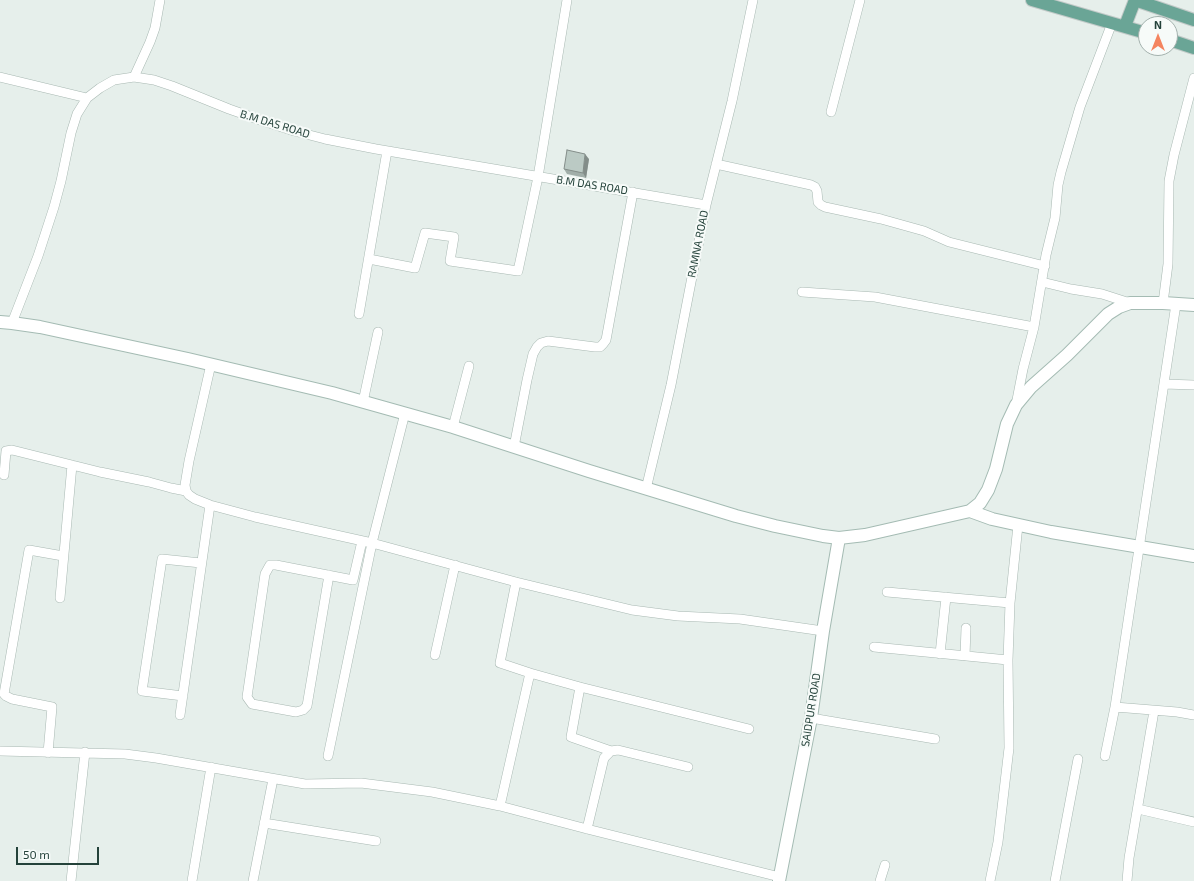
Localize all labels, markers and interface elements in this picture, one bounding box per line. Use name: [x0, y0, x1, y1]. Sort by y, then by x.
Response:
north arrow: [1138, 16, 1178, 56]
text: N: [1154, 18, 1162, 31]
street label: B.M DAS ROAD: [238, 107, 312, 141]
street label: B.M DAS ROAD: [555, 173, 629, 197]
street label: RAMNA ROAD: [685, 209, 711, 279]
street label: SAIDPUR ROAD: [799, 672, 823, 748]
scale bar: [18, 839, 101, 865]
text: 50 m: [23, 847, 50, 861]

